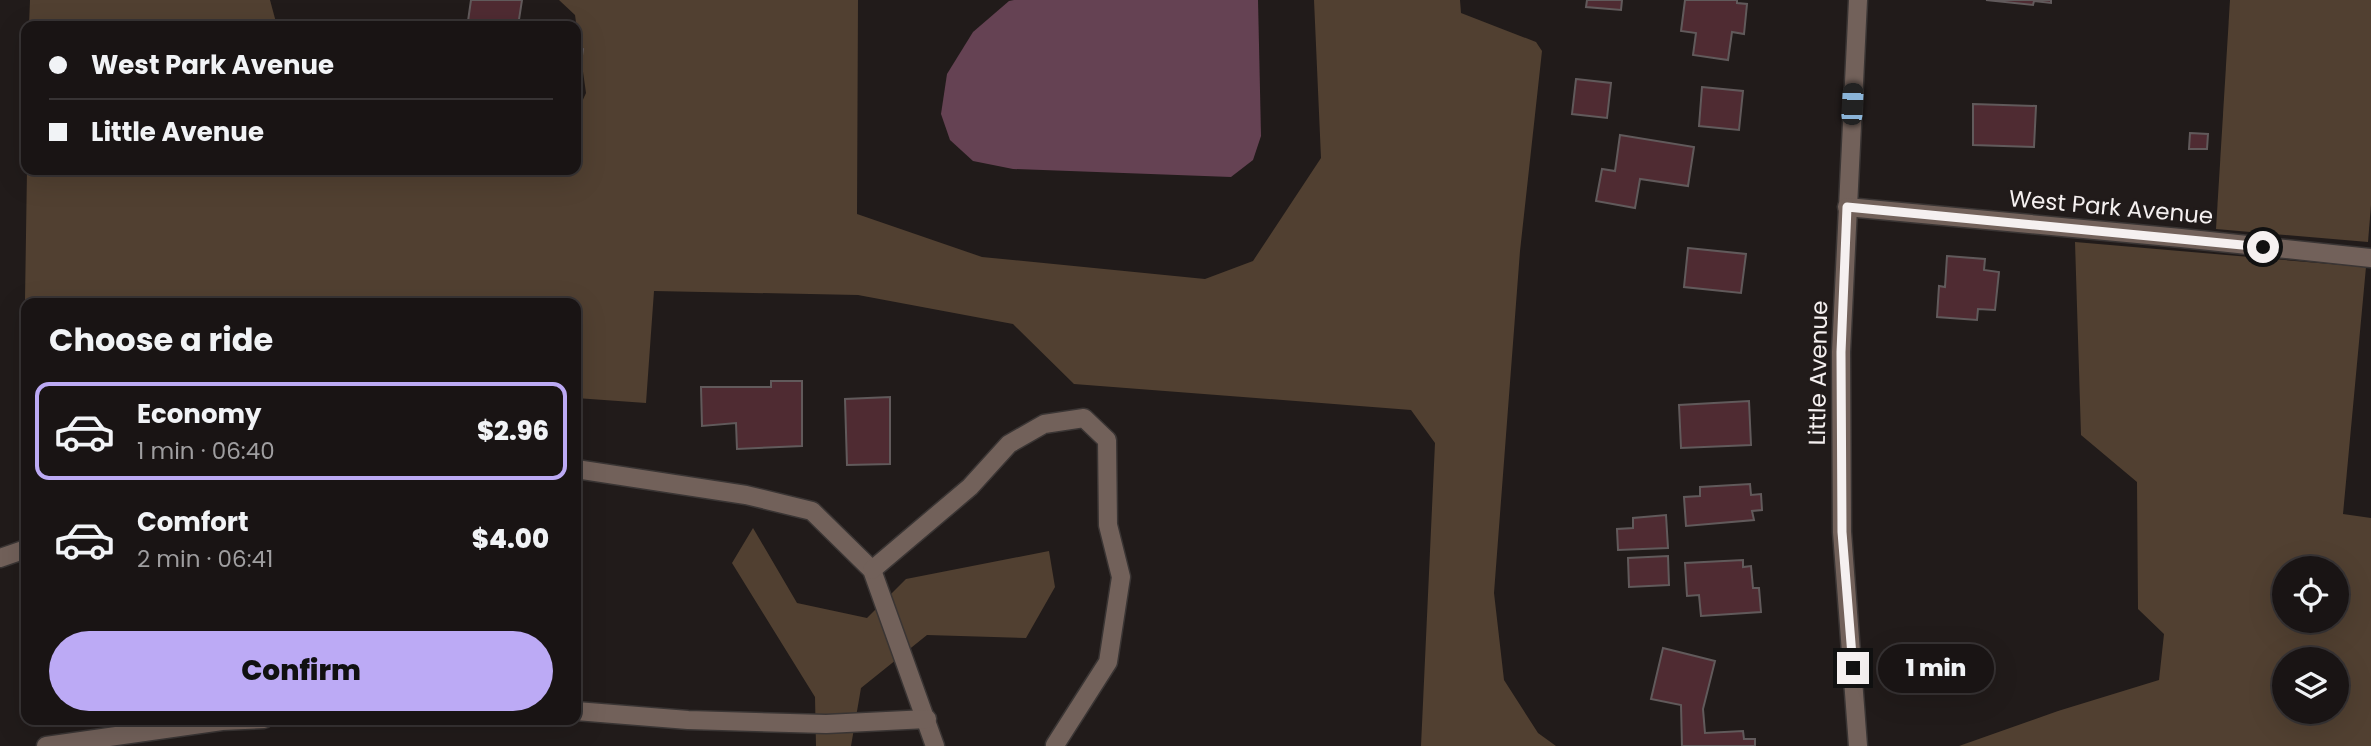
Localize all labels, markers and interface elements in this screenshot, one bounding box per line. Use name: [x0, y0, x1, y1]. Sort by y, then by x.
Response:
text: West Park Avenue: [91, 47, 334, 83]
car: [1841, 82, 1864, 126]
text: Little Avenue: [91, 114, 264, 150]
street label: West Park Avenue: [2007, 182, 2215, 232]
route start: [2247, 231, 2279, 263]
street label: Little Avenue: [1801, 300, 1835, 446]
text: Choose a ride: [49, 317, 273, 362]
text: Economy: [137, 396, 261, 432]
icon: car: [53, 400, 116, 463]
text: $2.96: [477, 413, 549, 449]
text: 1 min · 06:40: [137, 435, 275, 467]
text: Comfort: [137, 504, 249, 540]
icon: car: [53, 508, 116, 571]
text: $4.00: [472, 521, 549, 557]
text: 2 min · 06:41: [137, 543, 273, 575]
map controls: [2272, 556, 2349, 724]
button: locate: [2272, 556, 2349, 633]
button: Confirm: [49, 631, 553, 711]
callout: 1 min: [1878, 644, 1993, 692]
button: layers: [2272, 647, 2349, 724]
route end: [1837, 652, 1869, 684]
text: 1 min: [1906, 652, 1966, 684]

